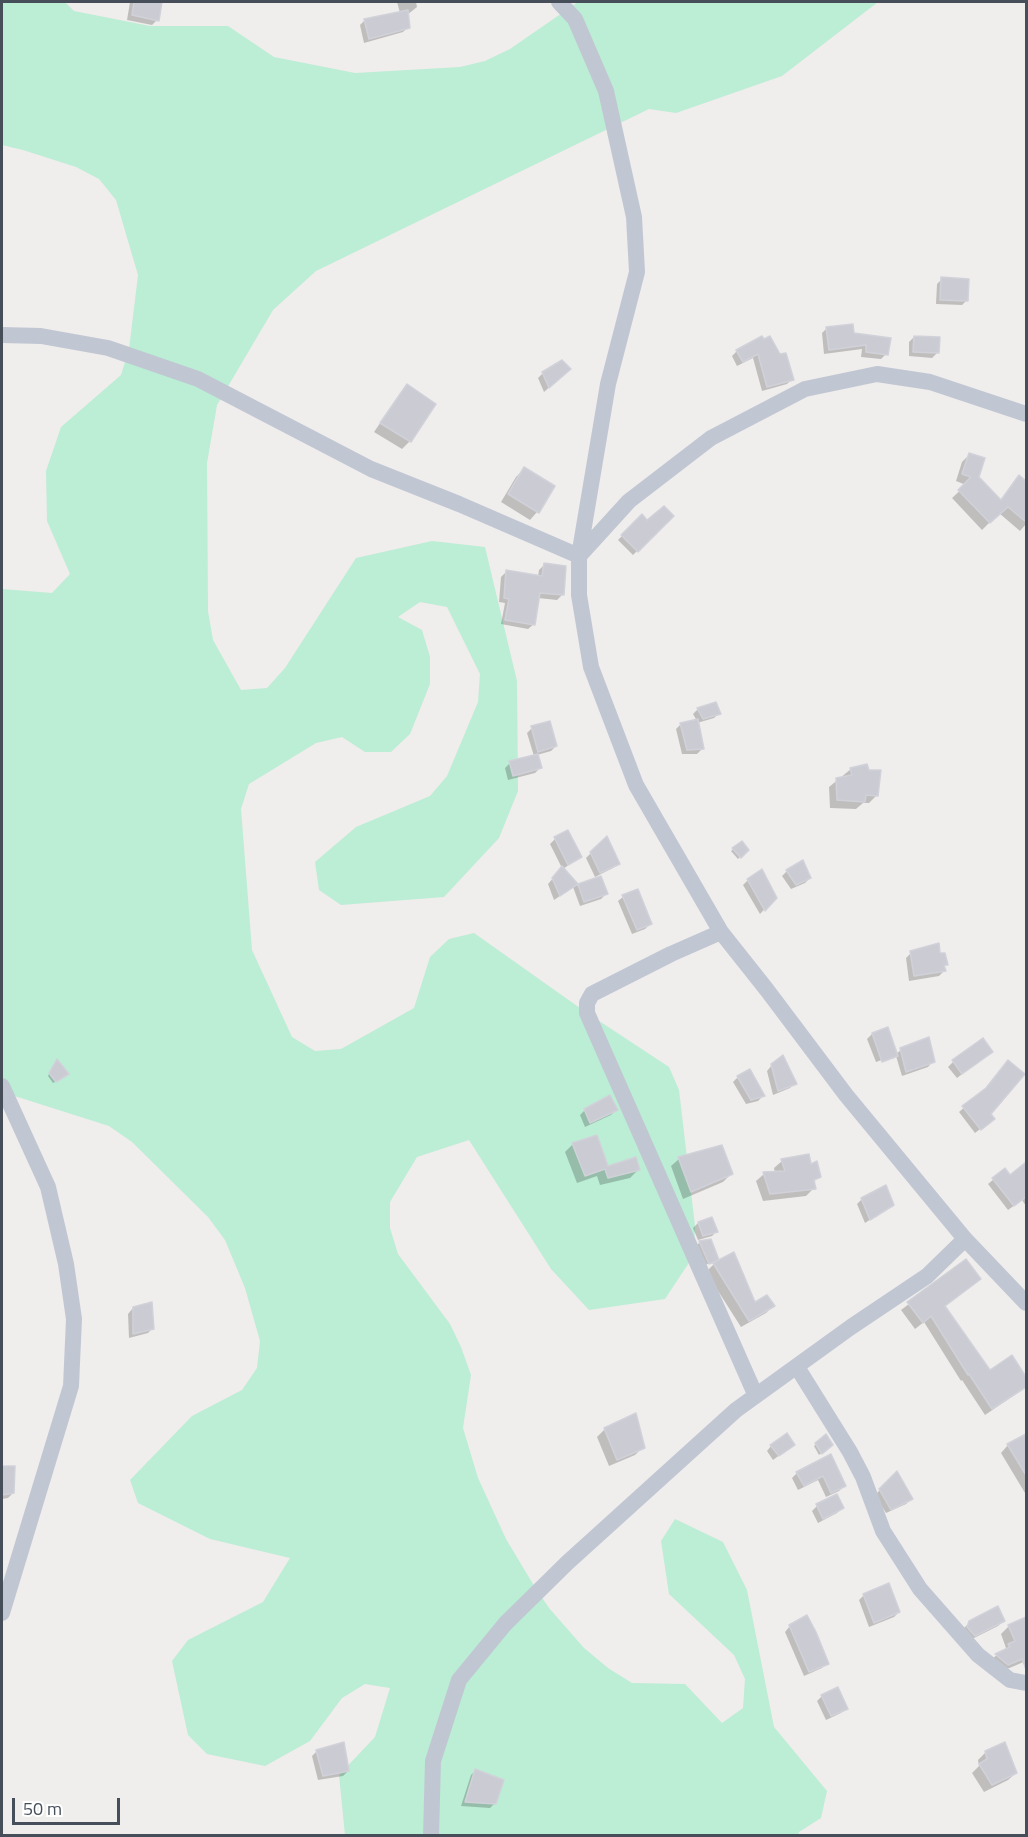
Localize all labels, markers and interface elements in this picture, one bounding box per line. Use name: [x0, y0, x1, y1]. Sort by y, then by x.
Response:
scale bar: [15, 1786, 123, 1824]
text: 50 m: [23, 1795, 62, 1822]

